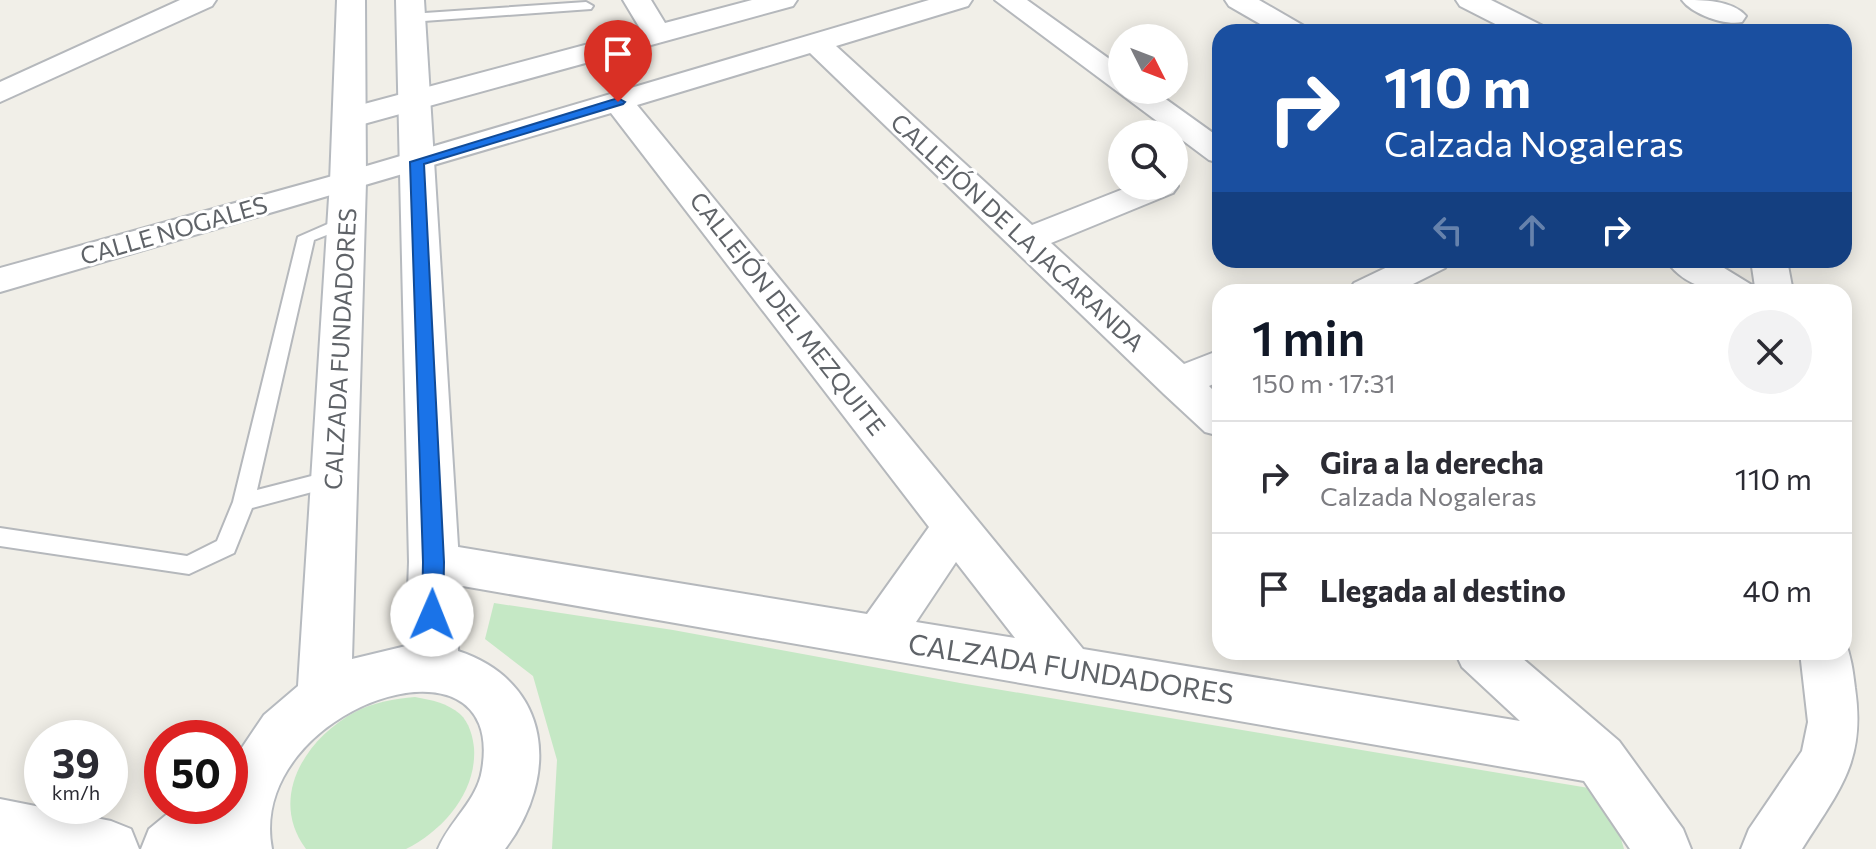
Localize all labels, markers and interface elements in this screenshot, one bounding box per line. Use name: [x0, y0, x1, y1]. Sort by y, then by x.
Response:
pin: [584, 20, 652, 102]
north arrow: [1108, 24, 1188, 104]
map controls: [1108, 24, 1188, 200]
icon: arrive: [596, 32, 640, 76]
text: 110 m: [1384, 51, 1531, 120]
icon: right: [1252, 56, 1356, 160]
street label: CALLEJÓN DE LA JACARANDA: [885, 107, 1151, 357]
button: search: [1108, 120, 1188, 200]
text: Calzada Nogaleras: [1384, 120, 1684, 164]
street label: CALLEJÓN DEL MEZQUITE: [684, 186, 892, 440]
street label: CALLE NOGALES: [77, 189, 270, 270]
street label: CALZADA FUNDADORES: [318, 207, 361, 491]
icon: left: [1426, 208, 1470, 252]
icon: ahead: [1510, 208, 1554, 252]
icon: right: [1594, 208, 1638, 252]
text: 1 min: [1252, 307, 1365, 366]
button: close: [1728, 310, 1812, 394]
text: 150 m · 17:31: [1252, 367, 1396, 398]
text: Gira a la derecha: [1320, 443, 1544, 480]
icon: right: [1252, 455, 1296, 499]
text: 110 m: [1735, 459, 1812, 496]
text: Calzada Nogaleras: [1320, 480, 1537, 511]
icon: arrive: [1252, 567, 1296, 611]
text: Llegada al destino: [1320, 571, 1566, 608]
text: 40 m: [1743, 571, 1812, 608]
position arrow: [390, 573, 474, 657]
street label: CALZADA FUNDADORES: [906, 625, 1236, 711]
speed limit sign: 50: [144, 720, 248, 824]
text: 39: [52, 737, 100, 786]
text: km/h: [52, 780, 100, 804]

